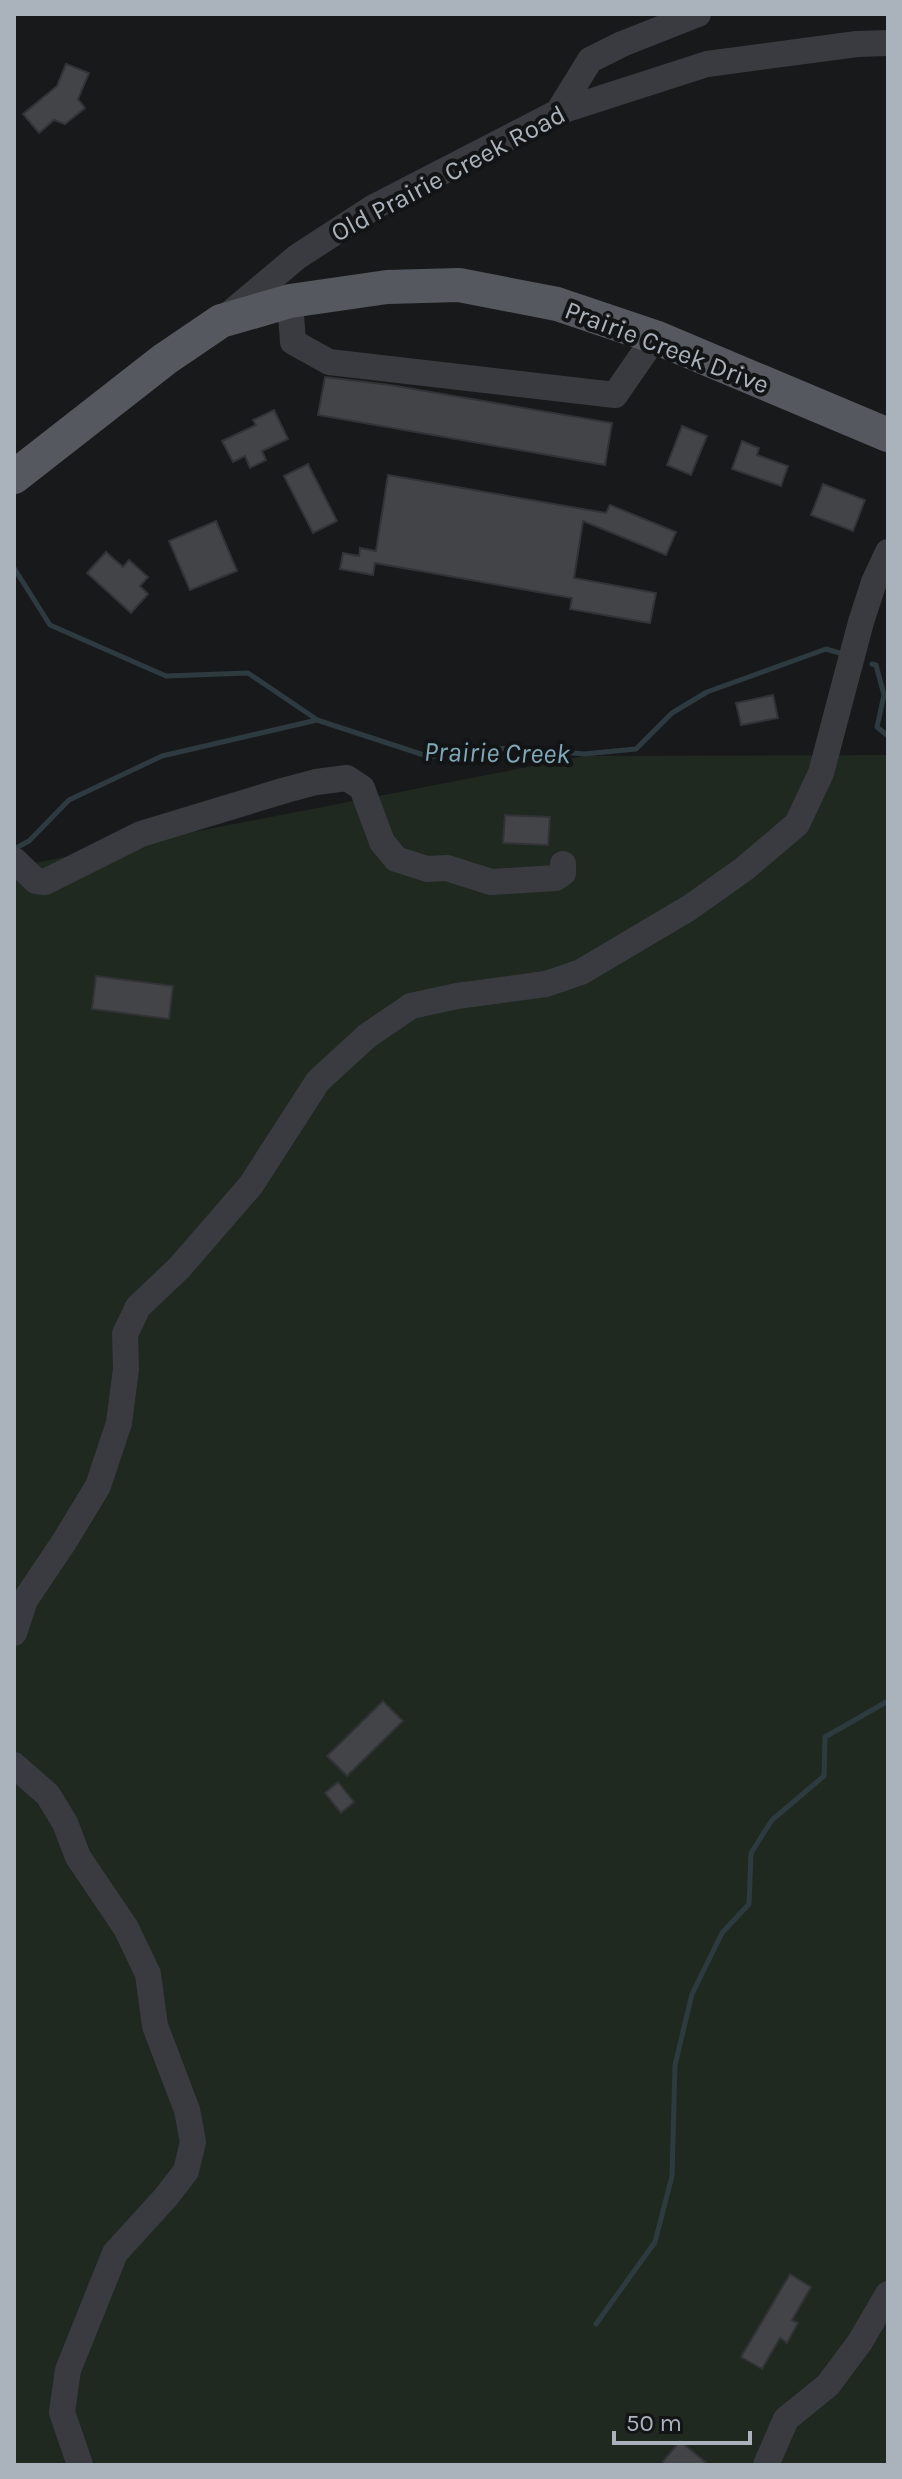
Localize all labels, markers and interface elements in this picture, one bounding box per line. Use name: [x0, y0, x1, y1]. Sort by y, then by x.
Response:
street label: Old Prairie Creek Road: [326, 99, 571, 248]
street label: Prairie Creek Drive: [560, 294, 773, 401]
water label: Prairie Creek: [423, 735, 571, 770]
scale bar: [614, 2395, 750, 2445]
text: 50 m: [626, 2409, 682, 2437]

